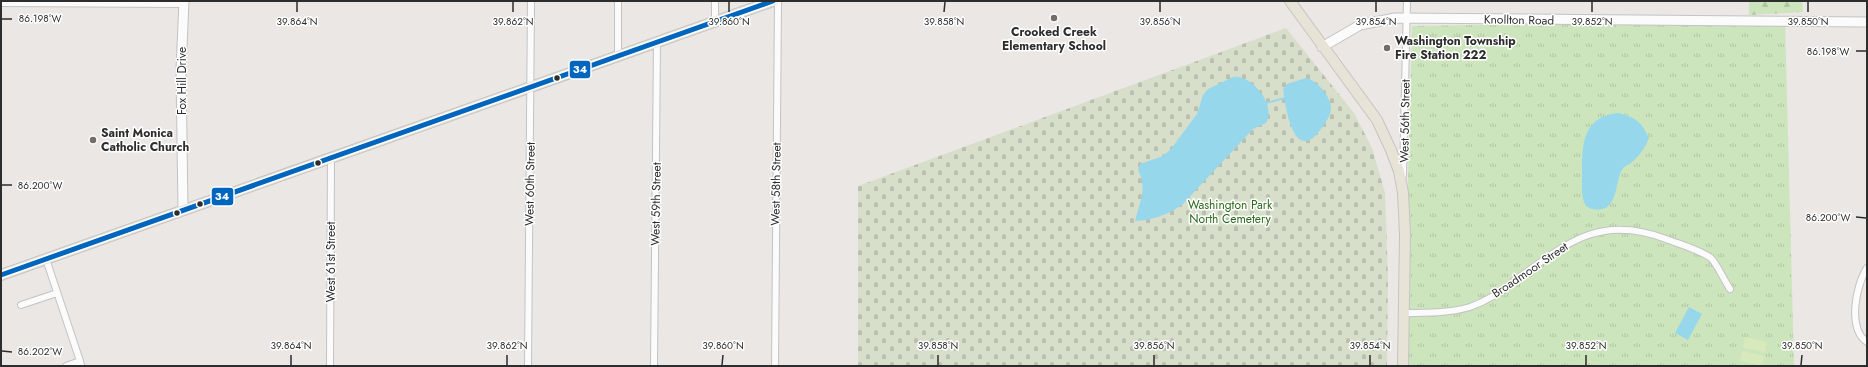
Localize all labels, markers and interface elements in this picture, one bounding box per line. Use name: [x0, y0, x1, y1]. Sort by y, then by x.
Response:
street label: Knollton Road: [1484, 10, 1554, 30]
text: 86.198°W: [19, 11, 61, 26]
marker: Crooked Creek Elementary School: [1049, 13, 1059, 23]
text: 39.864°N: [276, 14, 318, 29]
text: 39.862°N: [493, 14, 533, 29]
text: 39.860°N: [708, 14, 750, 29]
text: 39.858°N: [924, 14, 964, 29]
text: 39.856°N: [1140, 14, 1180, 29]
text: 39.854°N: [1356, 14, 1396, 29]
text: 39.852°N: [1572, 14, 1612, 29]
text: 39.850°N: [1787, 14, 1829, 29]
place label: Crooked Creek Elementary School: [1002, 23, 1106, 55]
place label: Washington Township Fire Station 222: [1395, 32, 1516, 64]
marker: Washington Township Fire Station 222: [1382, 43, 1392, 53]
text: 86.198°W: [1807, 44, 1849, 59]
street label: Fox Hill Drive: [173, 47, 191, 115]
line badge: 34: [569, 60, 591, 79]
text: 34: [573, 61, 588, 77]
unlabelled marker: [552, 73, 562, 83]
street label: West 56th Street: [1395, 79, 1415, 163]
place label: Saint Monica Catholic Church: [101, 124, 190, 156]
marker: Saint Monica Catholic Church: [88, 135, 98, 145]
street label: West 60th Street: [520, 142, 540, 226]
street label: West 58th Street: [766, 142, 786, 226]
unlabelled marker: [313, 158, 323, 168]
street label: West 59th Street: [646, 162, 666, 246]
text: 86.200°W: [18, 178, 62, 193]
line badge: 34: [211, 187, 234, 206]
text: 34: [215, 188, 230, 204]
park label: Washington Park North Cemetery: [1188, 196, 1273, 228]
unlabelled marker: [195, 199, 205, 209]
unlabelled marker: [172, 208, 182, 218]
text: 86.200°W: [1806, 210, 1850, 225]
street label: West 61st Street: [322, 222, 340, 302]
street label: Broadmoor Street: [1488, 238, 1572, 302]
text: 39.864°N: [270, 338, 312, 353]
text: 39.862°N: [487, 338, 527, 353]
text: 39.860°N: [702, 338, 744, 353]
text: 39.858°N: [918, 338, 958, 353]
text: 39.856°N: [1134, 338, 1174, 353]
text: 39.854°N: [1350, 338, 1390, 353]
text: 39.852°N: [1566, 338, 1606, 353]
text: 39.850°N: [1781, 338, 1823, 353]
text: 86.202°W: [18, 344, 62, 359]

